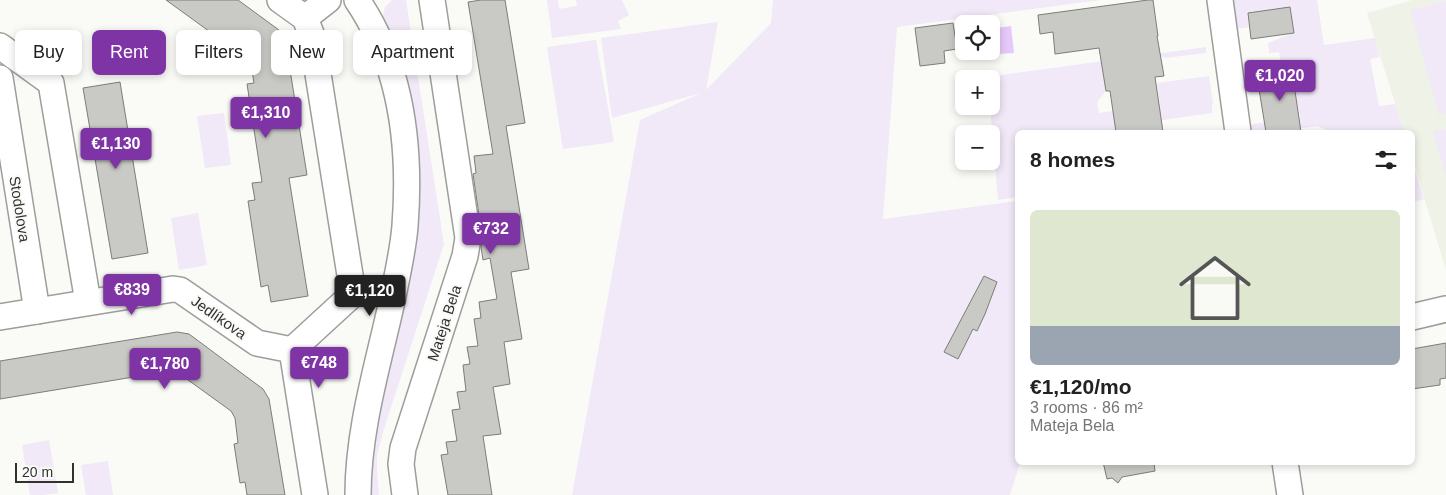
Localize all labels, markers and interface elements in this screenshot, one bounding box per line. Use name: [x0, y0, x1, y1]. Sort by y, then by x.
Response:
map controls: [955, 15, 1000, 170]
button: locate: [955, 15, 1000, 60]
chip: Buy: [15, 30, 82, 75]
chip: Rent: [92, 30, 166, 75]
chip: Filters: [176, 30, 261, 75]
chip: New: [271, 30, 343, 75]
chip: Apartment: [353, 30, 472, 75]
pin: €1,020: [1239, 59, 1321, 102]
text: €1,020: [1256, 67, 1304, 84]
button: +: [955, 70, 1000, 115]
pin: €1,310: [225, 96, 307, 139]
text: €1,310: [242, 104, 290, 121]
button: −: [955, 125, 1000, 170]
pin: €1,130: [75, 128, 157, 170]
text: €1,130: [92, 135, 140, 152]
icon: filters: [1372, 146, 1400, 174]
text: 8 homes: [1030, 148, 1115, 171]
street label: Stodolova: [6, 175, 34, 244]
pin: €732: [461, 212, 521, 255]
text: €732: [473, 220, 509, 237]
icon: home: [1170, 243, 1260, 333]
pin: €839: [102, 274, 162, 316]
pin: €1,120: [329, 274, 411, 317]
text: €839: [114, 281, 150, 298]
text: €1,120: [346, 282, 394, 299]
street label: Mateja Bela: [424, 282, 465, 363]
street label: Jedlíkova: [188, 292, 250, 343]
pin: €748: [289, 346, 349, 389]
pin: €1,780: [124, 348, 206, 390]
text: €748: [301, 354, 337, 371]
text: €1,780: [141, 355, 189, 372]
text: €1,120/mo: [1030, 375, 1132, 398]
text: 3 rooms · 86 m²: [1030, 399, 1143, 416]
text: Mateja Bela: [1030, 417, 1115, 434]
scale bar: [15, 460, 74, 483]
text: 20 m: [22, 464, 53, 480]

